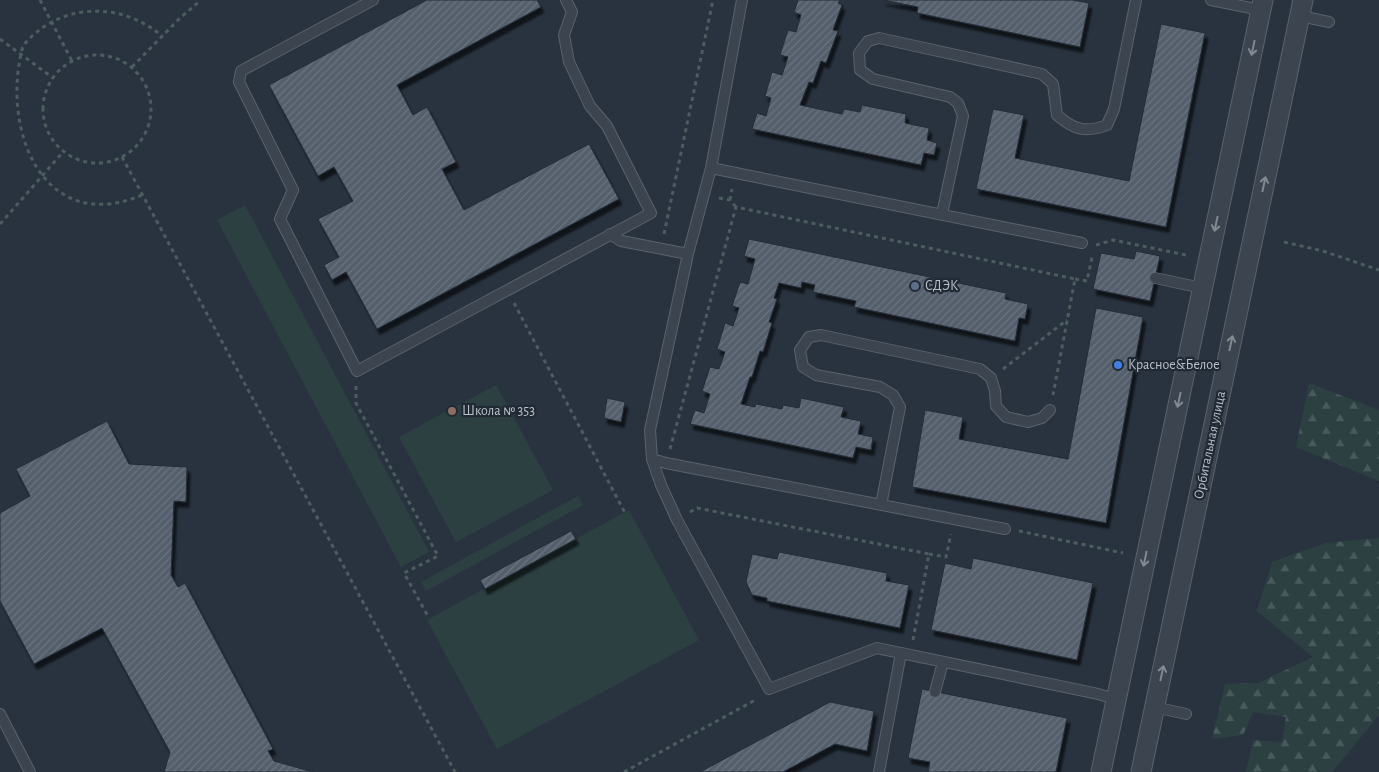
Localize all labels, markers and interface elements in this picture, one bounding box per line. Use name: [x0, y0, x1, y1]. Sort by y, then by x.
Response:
one-way arrow: [1247, 39, 1257, 55]
one-way arrow: [1260, 176, 1270, 192]
one-way arrow: [1211, 215, 1220, 231]
place label: СДЭК: [925, 279, 958, 293]
marker: СДЭК: [909, 280, 921, 292]
one-way arrow: [1227, 335, 1236, 351]
place label: Красное&Белое: [1128, 358, 1220, 372]
marker: Красное&Белое: [1112, 359, 1124, 371]
street label: Орбитальная улица: [1192, 389, 1228, 500]
one-way arrow: [1174, 392, 1183, 408]
place label: Школа № 353: [462, 404, 535, 418]
marker: Школа № 353: [446, 405, 458, 417]
one-way arrow: [1140, 551, 1150, 567]
one-way arrow: [1157, 665, 1167, 681]

